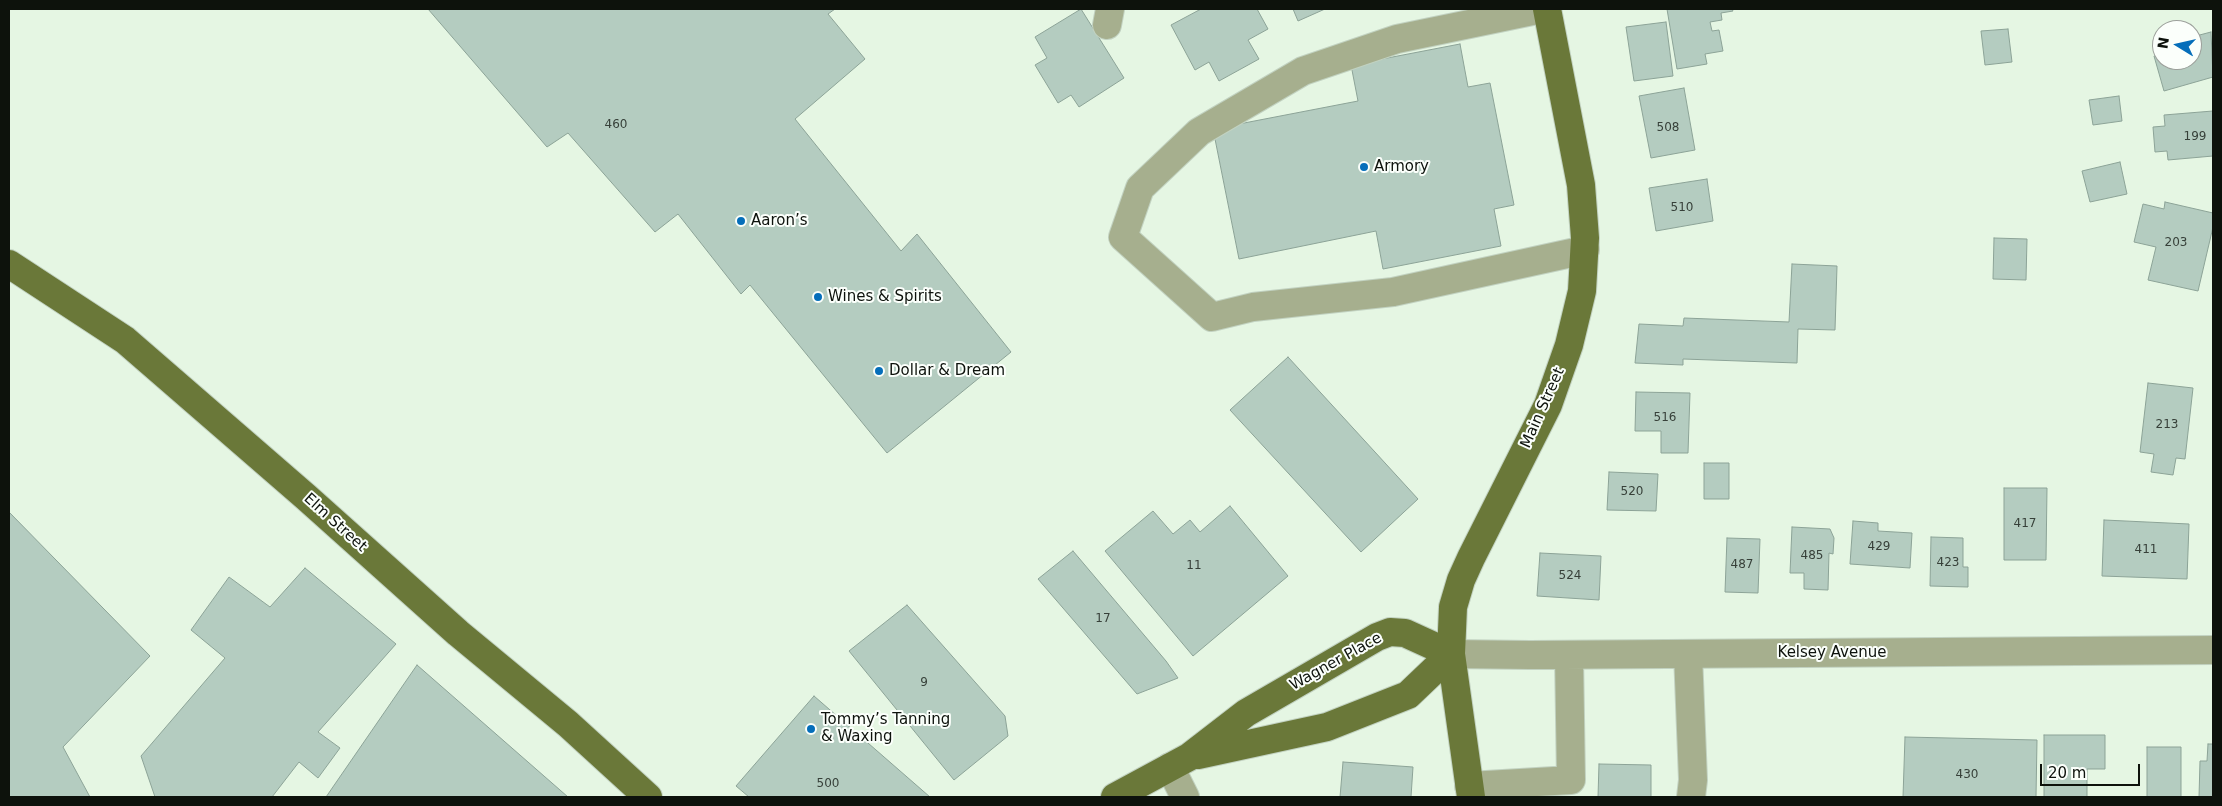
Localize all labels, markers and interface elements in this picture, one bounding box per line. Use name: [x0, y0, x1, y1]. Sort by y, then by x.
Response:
north arrow: [2152, 20, 2202, 70]
text: N: [2154, 36, 2172, 50]
house number: 460: [605, 118, 627, 132]
house number: 508: [1657, 121, 1679, 135]
house number: 199: [2184, 130, 2206, 144]
place label: Armory: [1374, 158, 1429, 176]
marker: Armory: [1358, 161, 1370, 173]
house number: 510: [1671, 201, 1693, 215]
place label: Aaron’s: [751, 212, 808, 230]
marker: Aaron’s: [735, 215, 747, 227]
house number: 203: [2165, 236, 2187, 250]
place label: Wines & Spirits: [828, 288, 942, 306]
marker: Wines & Spirits: [812, 291, 824, 303]
place label: Dollar & Dream: [889, 362, 1005, 380]
marker: Dollar & Dream: [873, 365, 885, 377]
street label: Main Street: [1517, 365, 1569, 451]
house number: 516: [1654, 411, 1676, 425]
house number: 213: [2156, 418, 2178, 432]
house number: 520: [1621, 485, 1643, 499]
street label: Elm Street: [300, 490, 370, 556]
house number: 417: [2014, 517, 2036, 531]
house number: 429: [1868, 540, 1890, 554]
house number: 411: [2135, 543, 2157, 557]
house number: 485: [1801, 549, 1823, 563]
house number: 423: [1937, 556, 1959, 570]
house number: 487: [1731, 558, 1753, 572]
house number: 11: [1186, 559, 1202, 573]
house number: 524: [1559, 569, 1581, 583]
house number: 17: [1095, 612, 1111, 626]
street label: Wagner Place: [1287, 629, 1385, 695]
street label: Kelsey Avenue: [1778, 644, 1886, 662]
house number: 9: [920, 676, 928, 690]
place label: Tommy’s Tanning & Waxing: [821, 711, 950, 746]
marker: Tommy’s Tanning & Waxing: [805, 723, 817, 735]
scale bar: [2042, 754, 2142, 786]
text: 20 m: [2048, 764, 2086, 782]
house number: 430: [1956, 768, 1978, 782]
house number: 500: [817, 777, 839, 791]

